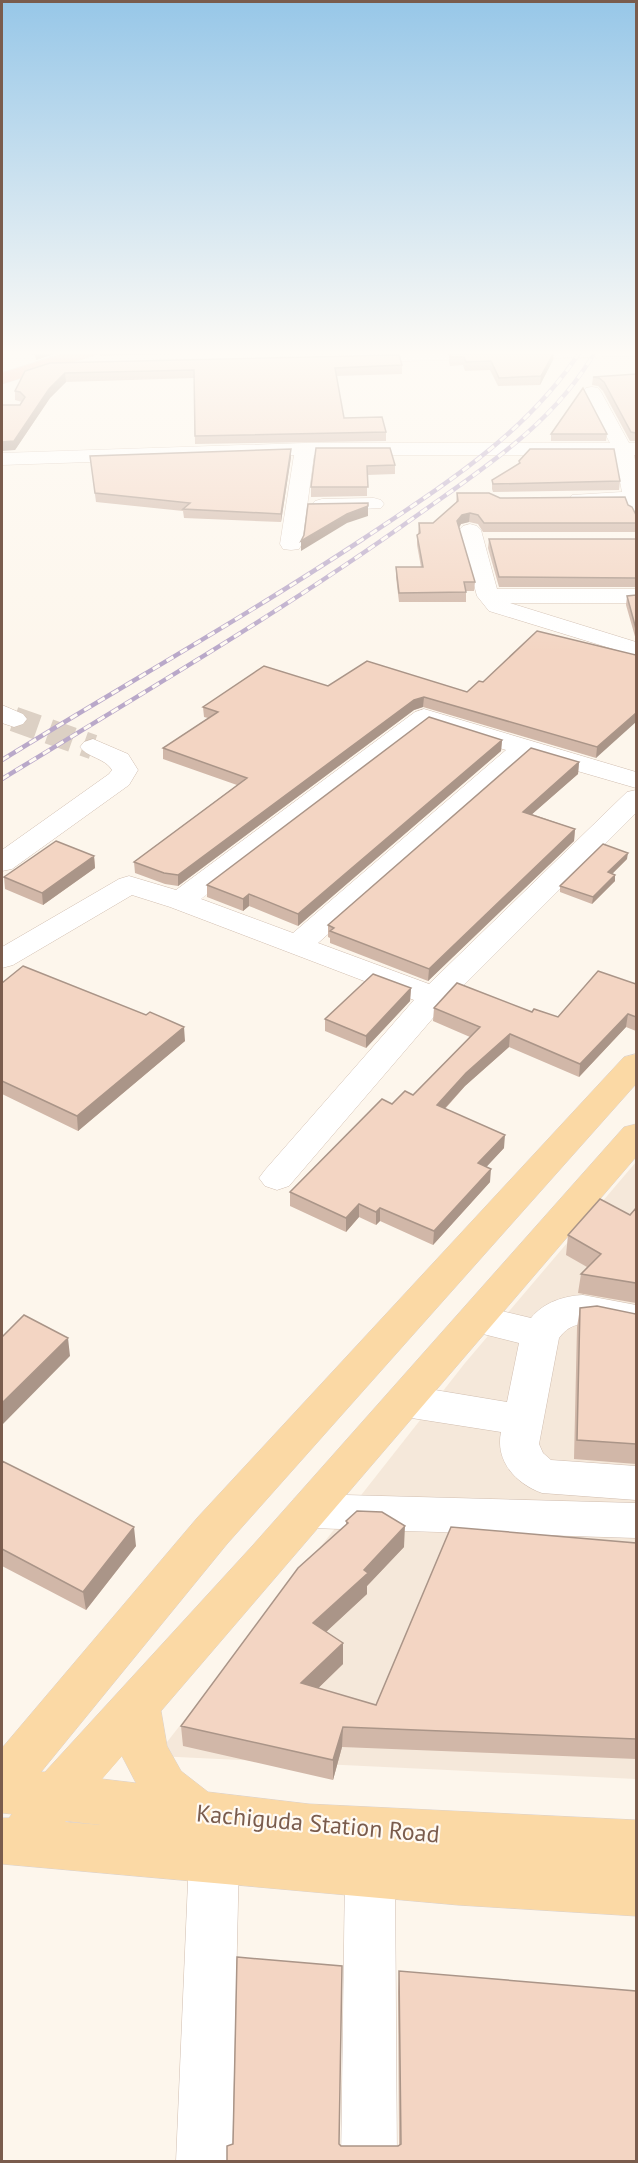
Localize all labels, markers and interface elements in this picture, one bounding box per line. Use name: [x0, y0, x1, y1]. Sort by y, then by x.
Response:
street label: Kachiguda Station Road: [195, 1797, 441, 1850]

